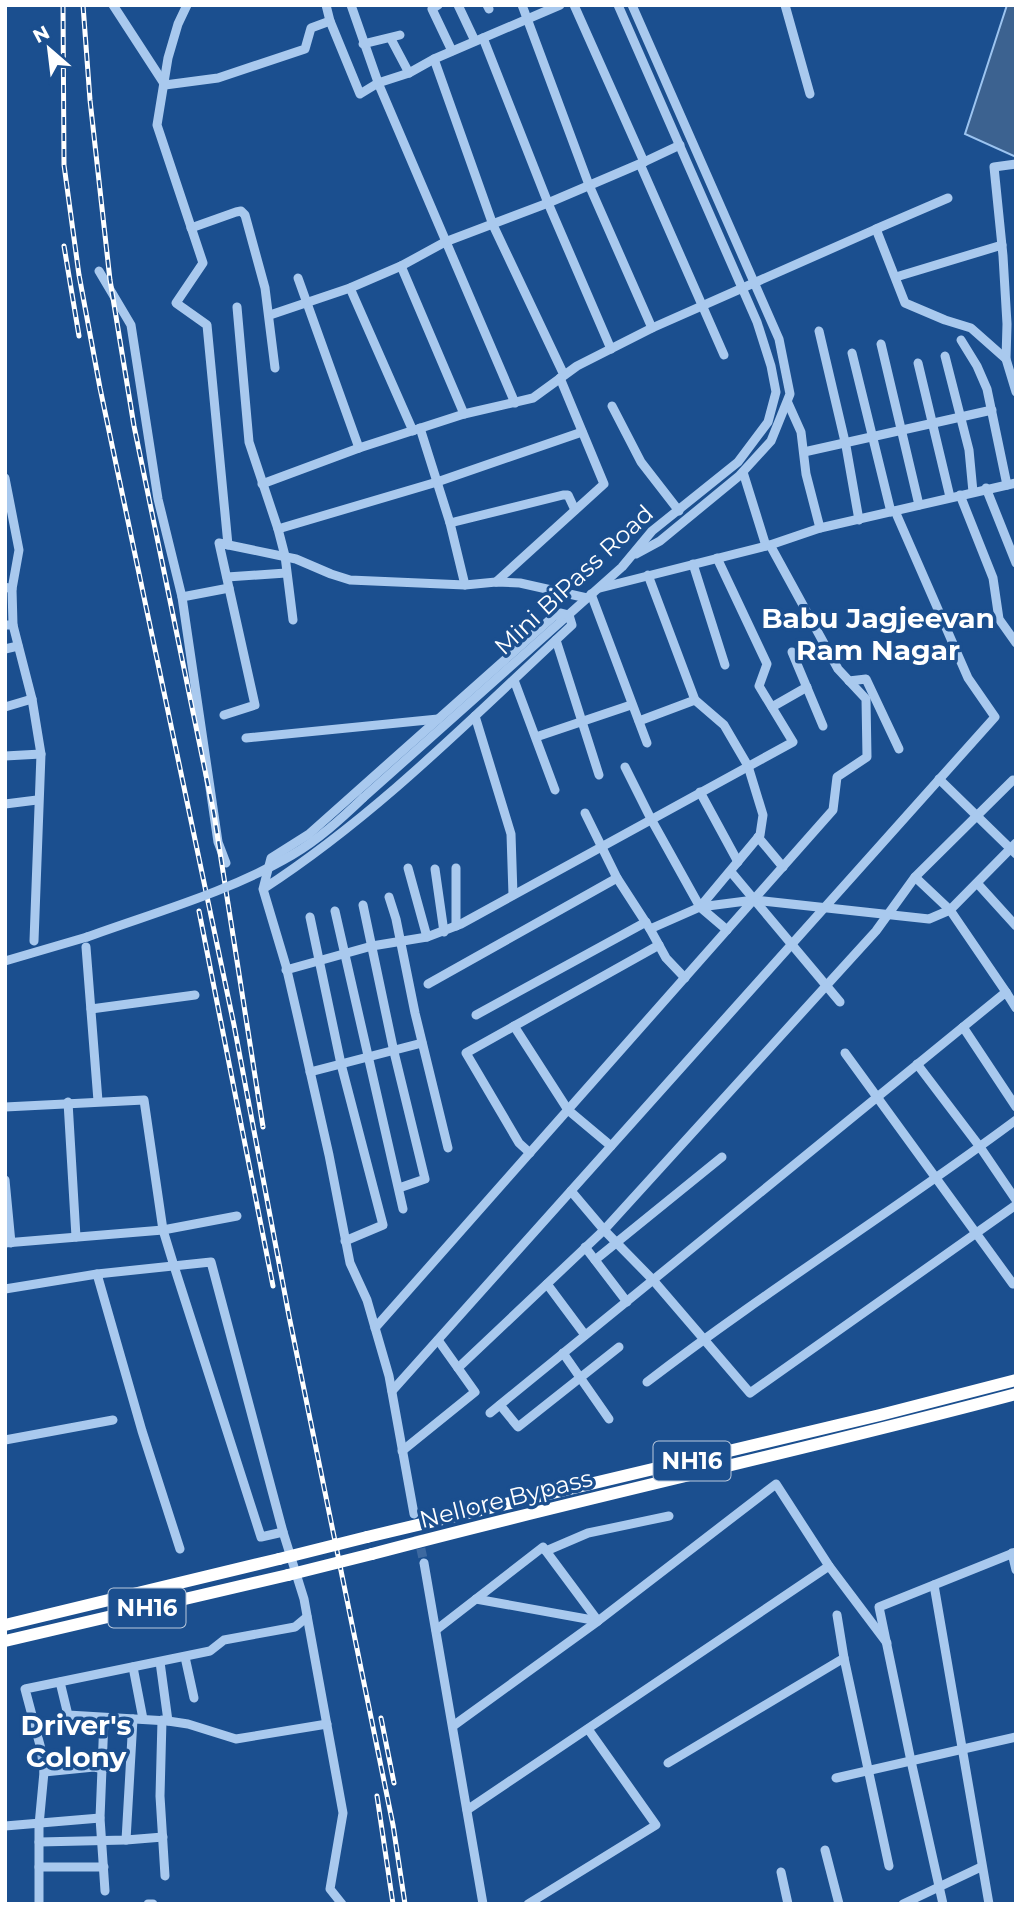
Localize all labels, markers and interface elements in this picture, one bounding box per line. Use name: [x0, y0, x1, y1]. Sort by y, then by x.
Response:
north arrow: [14, 14, 84, 84]
text: N: [29, 21, 53, 48]
street label: Mini BiPass Road: [488, 499, 659, 661]
district label: Babu Jagjeevan Ram Nagar: [761, 601, 995, 667]
road number: NH16: [654, 1442, 730, 1480]
street label: Nellore Bypass: [417, 1463, 595, 1534]
road number: NH16: [108, 1588, 186, 1628]
district label: Driver's Colony: [21, 1708, 132, 1774]

